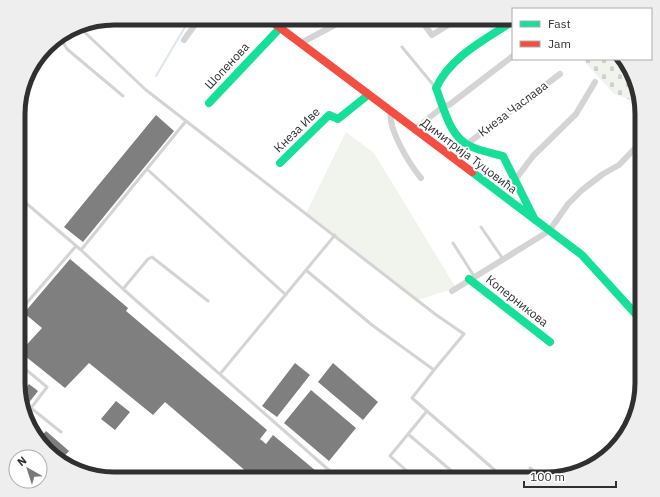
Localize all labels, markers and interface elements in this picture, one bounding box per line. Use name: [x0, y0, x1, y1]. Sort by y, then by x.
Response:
legend: [512, 8, 652, 60]
text: Fast: [548, 16, 571, 31]
text: Jam: [548, 36, 571, 51]
street label: Шопенова: [201, 39, 252, 92]
street label: Кнеза Часлава: [475, 77, 551, 140]
street label: Кнеза Иве: [270, 104, 323, 155]
street label: Димитрија Туцовића: [418, 115, 521, 197]
street label: Коперникова: [483, 272, 552, 330]
north arrow: [8, 449, 48, 489]
text: N: [14, 453, 29, 469]
scale bar: [524, 463, 616, 489]
text: 100 m: [530, 469, 565, 484]

